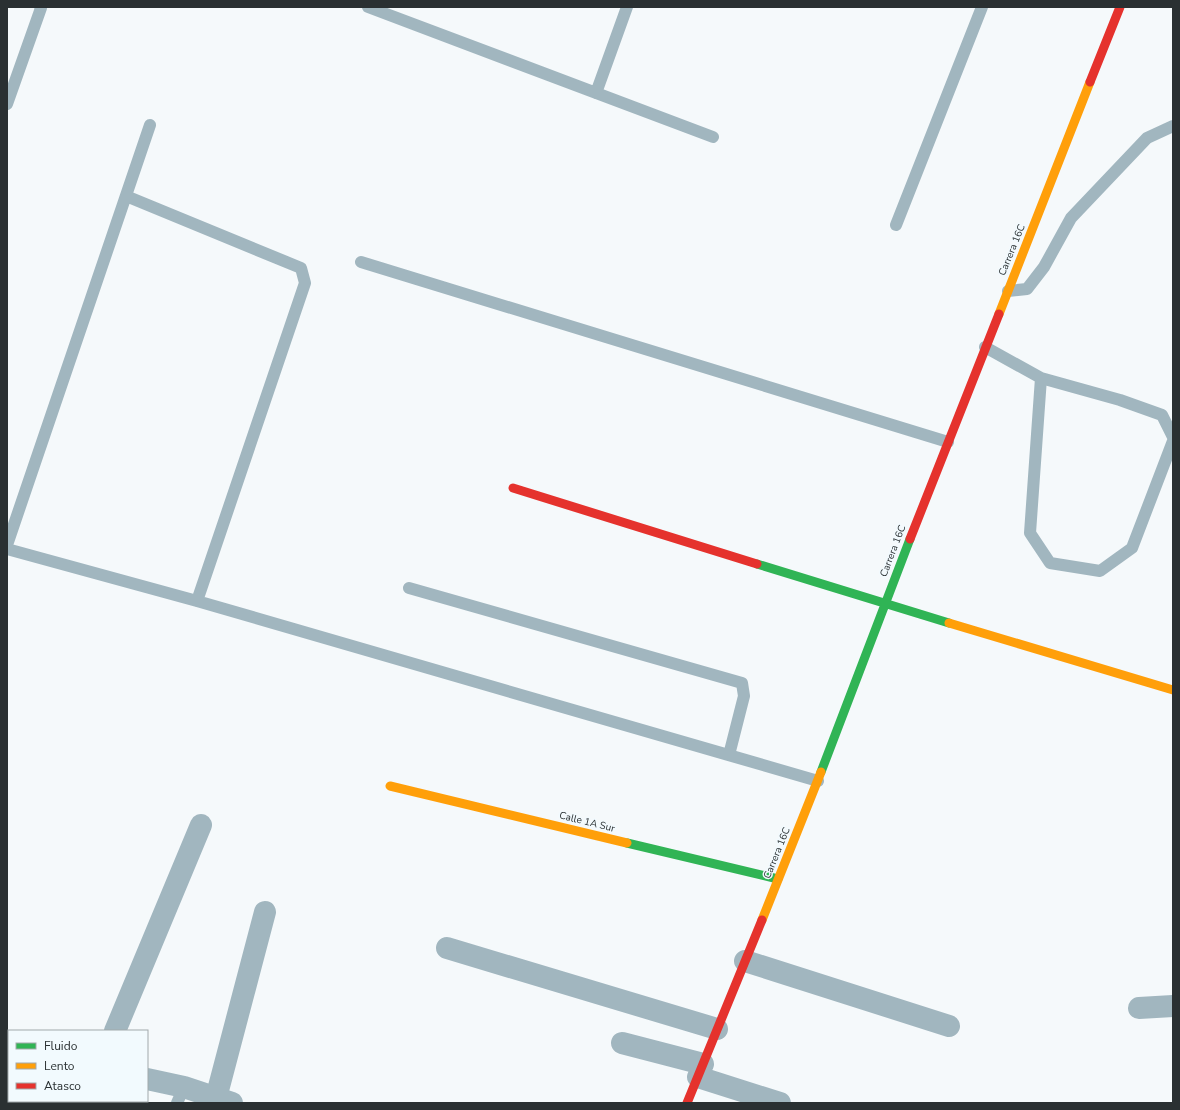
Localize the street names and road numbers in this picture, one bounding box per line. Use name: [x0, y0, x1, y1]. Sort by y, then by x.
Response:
street label: Carrera 16C: [995, 222, 1029, 278]
street label: Carrera 16C: [877, 523, 909, 579]
street label: Calle 1A Sur: [558, 808, 617, 836]
street label: Carrera 16C: [760, 825, 794, 881]

